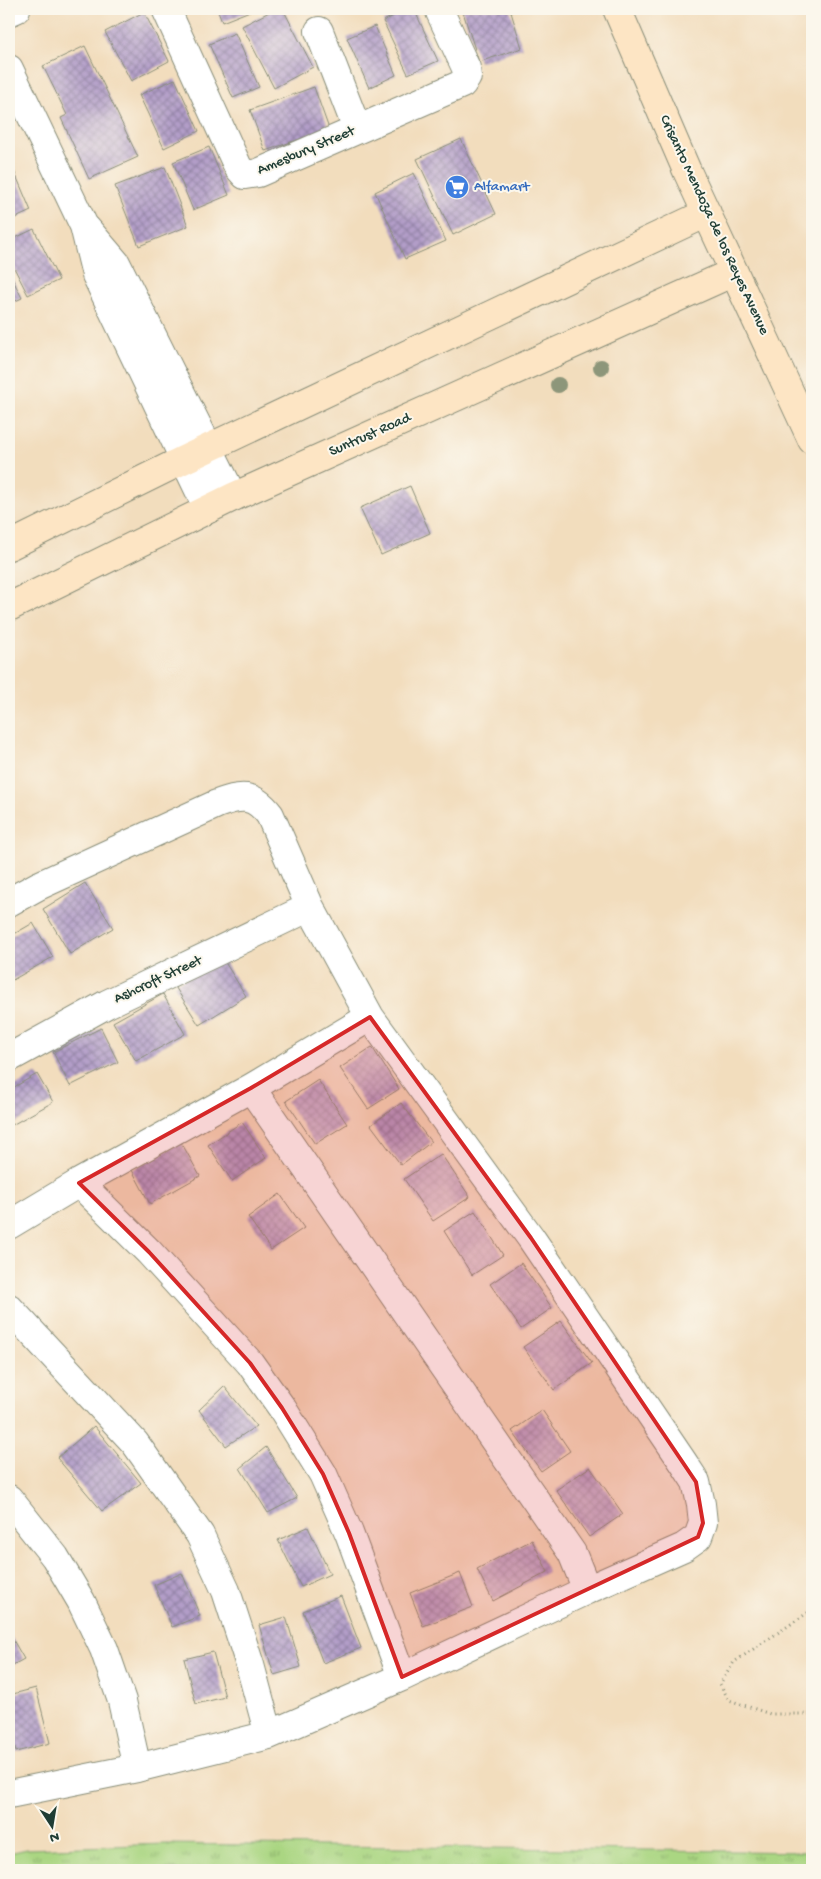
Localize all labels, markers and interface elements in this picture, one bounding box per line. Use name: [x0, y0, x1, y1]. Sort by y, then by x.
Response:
street label: Crisanto Mendoza de los Reyes Avenue: [655, 112, 773, 338]
street label: Amesbury Street: [255, 122, 359, 180]
supermarket icon: Alfamart: [444, 174, 470, 200]
place label: Alfamart: [474, 178, 531, 196]
street label: Suntrust Road: [326, 408, 415, 461]
street label: Ashcroft Street: [111, 951, 206, 1008]
north arrow: [28, 1802, 78, 1852]
text: N: [48, 1827, 60, 1846]

